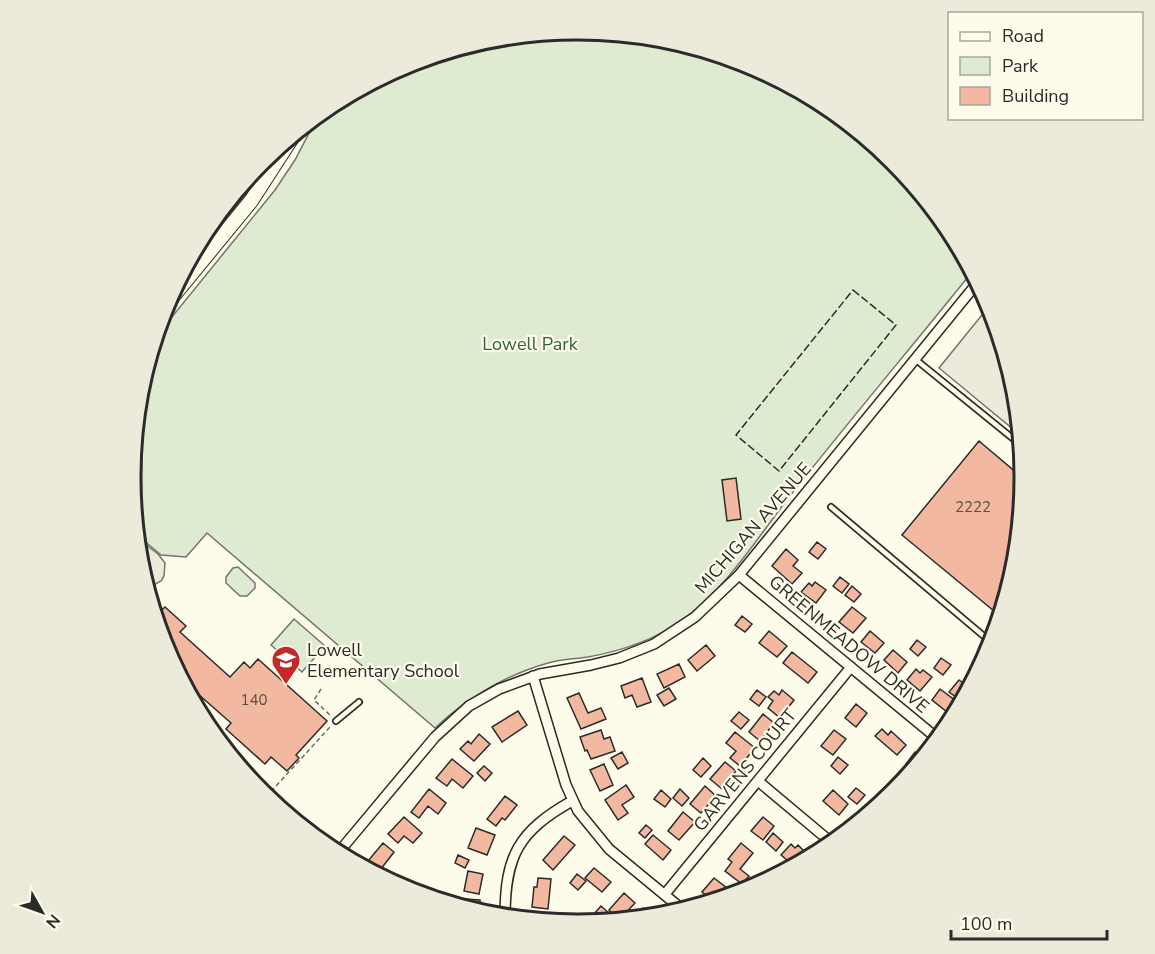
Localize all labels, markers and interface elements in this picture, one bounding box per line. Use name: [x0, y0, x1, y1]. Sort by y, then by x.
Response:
legend: [948, 12, 1143, 120]
text: Road: [1002, 24, 1044, 48]
text: Park: [1002, 54, 1039, 78]
text: Building: [1002, 84, 1069, 108]
park label: Lowell Park: [482, 332, 579, 356]
street label: MICHIGAN AVENUE: [689, 457, 817, 599]
house number: 2222: [955, 497, 991, 517]
street label: GREENMEADOW DRIVE: [764, 570, 934, 718]
place label: Lowell Elementary School: [307, 638, 460, 683]
school or university icon: Lowell Elementary School: [270, 644, 302, 686]
house number: 140: [240, 690, 268, 710]
street label: GARVENS COURT: [688, 704, 802, 836]
north arrow: [12, 882, 72, 942]
scale bar: [951, 903, 1107, 941]
text: N: [40, 909, 65, 933]
text: 100 m: [960, 912, 1012, 936]

